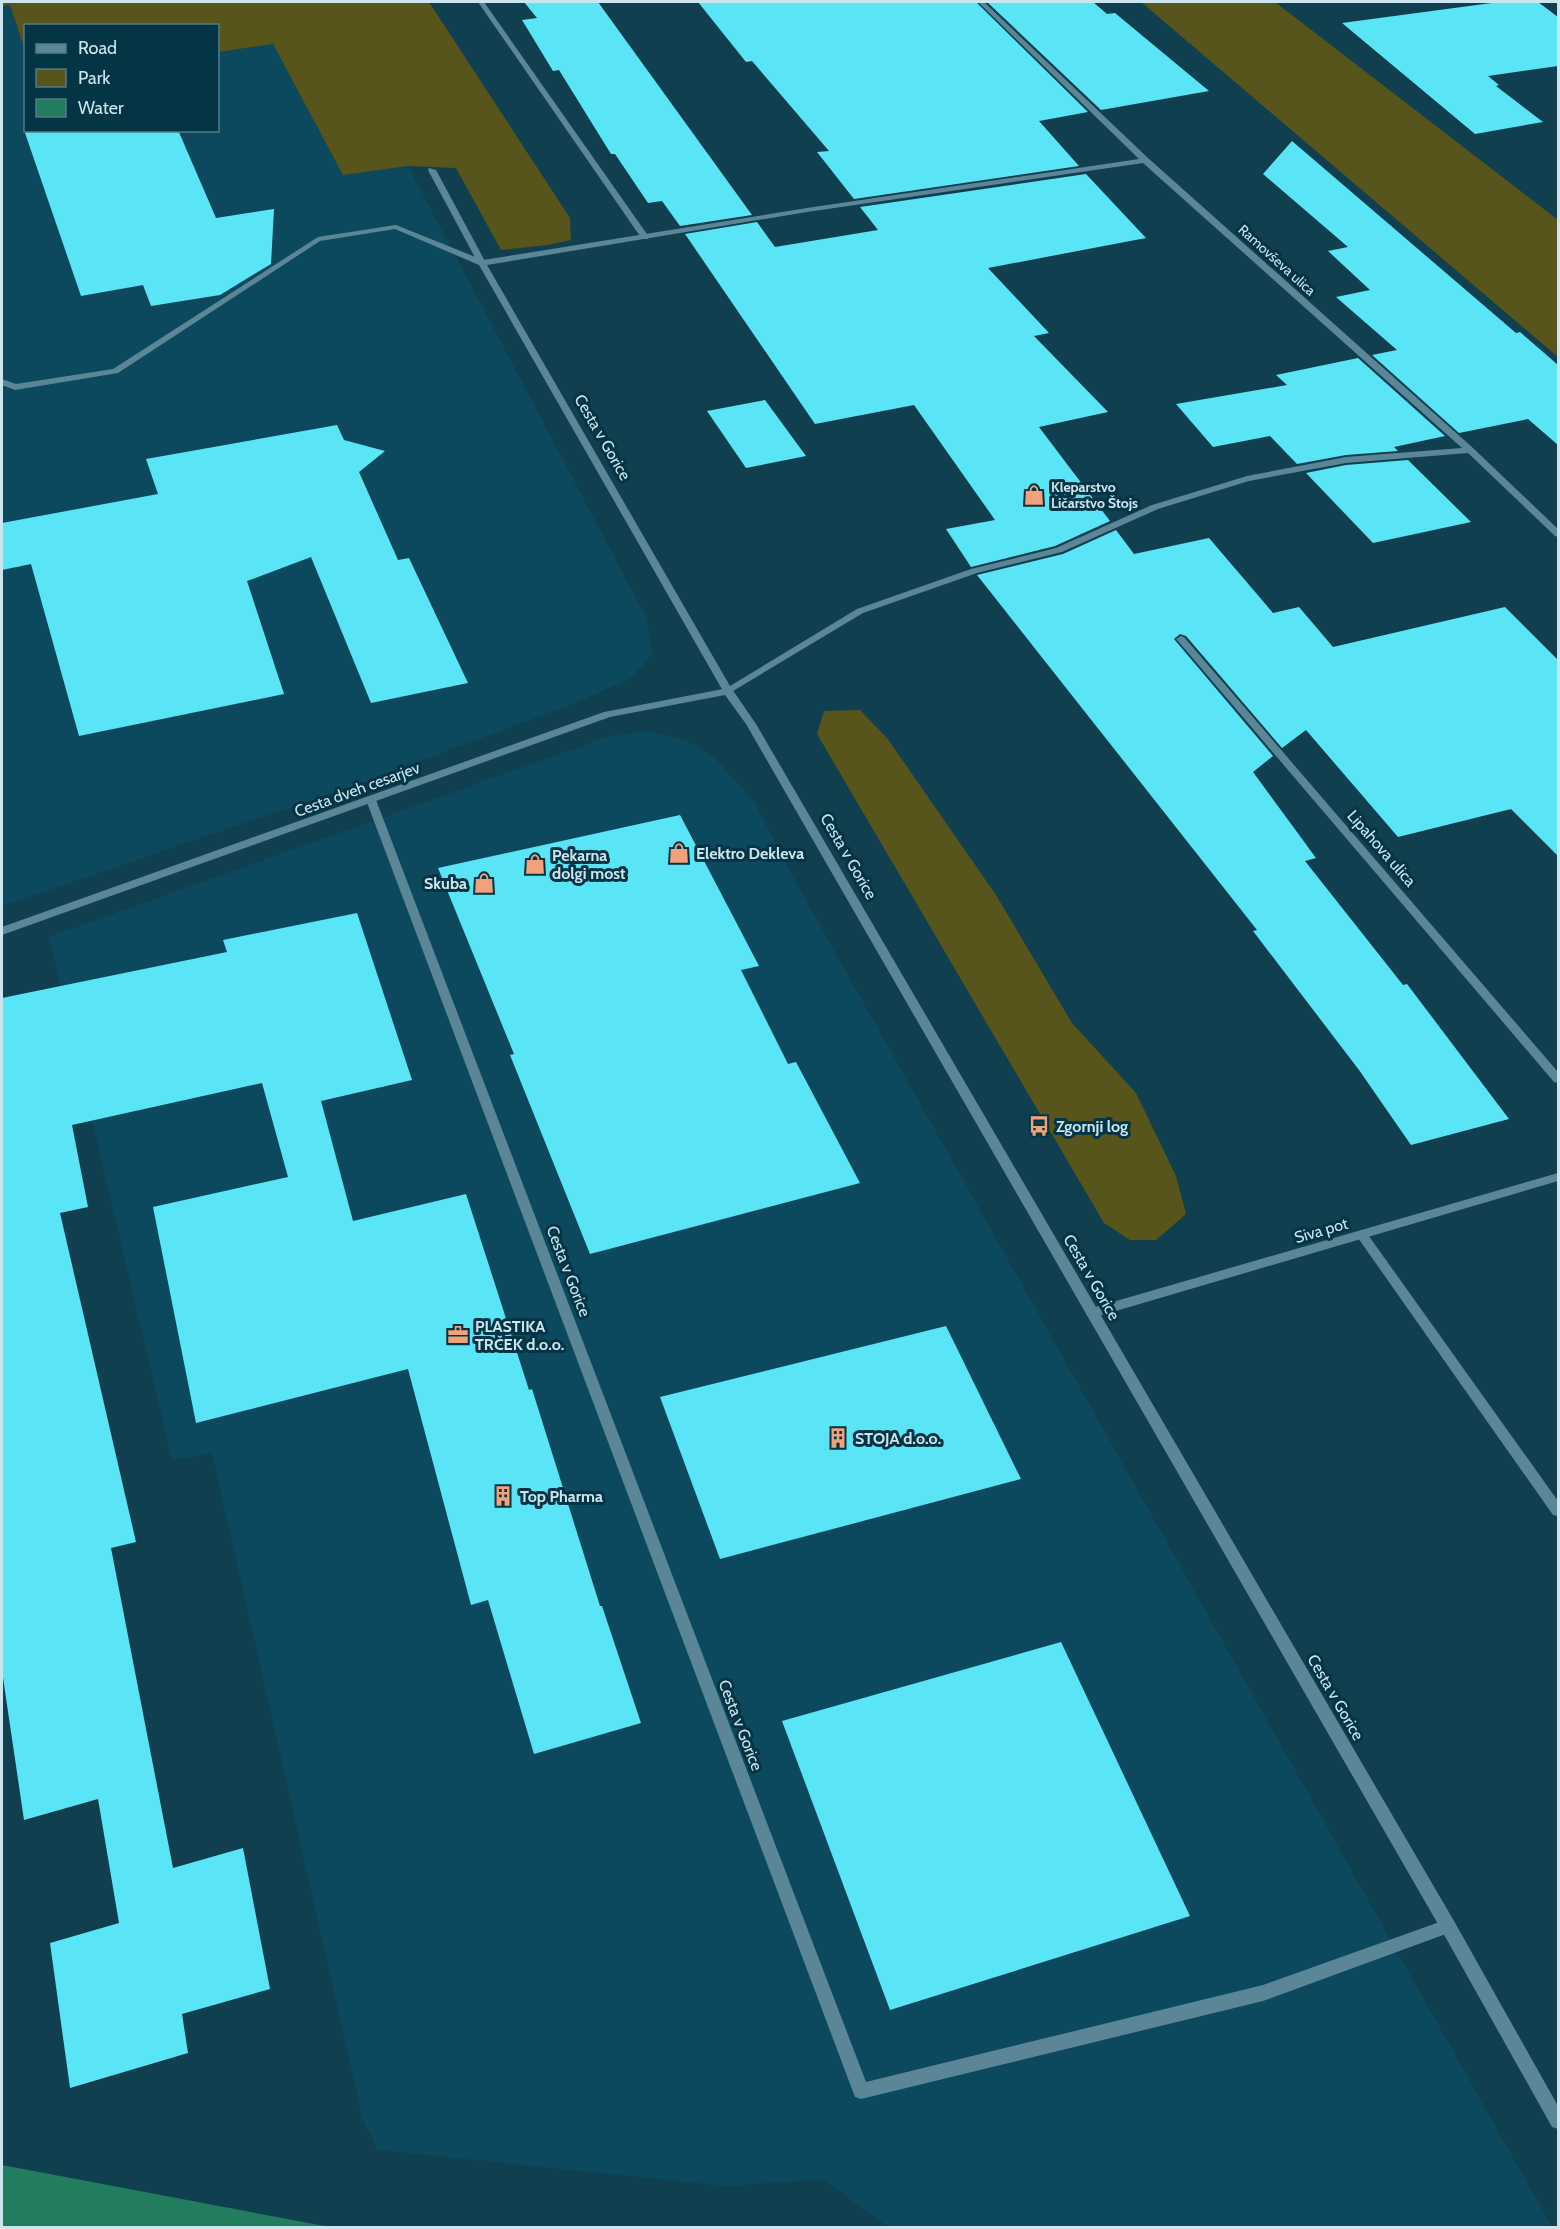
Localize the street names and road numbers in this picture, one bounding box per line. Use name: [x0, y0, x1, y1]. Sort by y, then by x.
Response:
street label: Ramovševa ulica: [1235, 221, 1320, 300]
street label: Cesta v Gorice: [570, 391, 635, 484]
street label: Cesta dveh cesarjev: [292, 758, 423, 821]
street label: Lipahova ulica: [1343, 806, 1420, 891]
street label: Cesta v Gorice: [816, 810, 881, 903]
street label: Siva pot: [1292, 1214, 1351, 1247]
street label: Cesta v Gorice: [542, 1223, 595, 1319]
street label: Cesta v Gorice: [1059, 1231, 1124, 1324]
street label: Cesta v Gorice: [1303, 1651, 1368, 1744]
street label: Cesta v Gorice: [714, 1677, 767, 1773]

